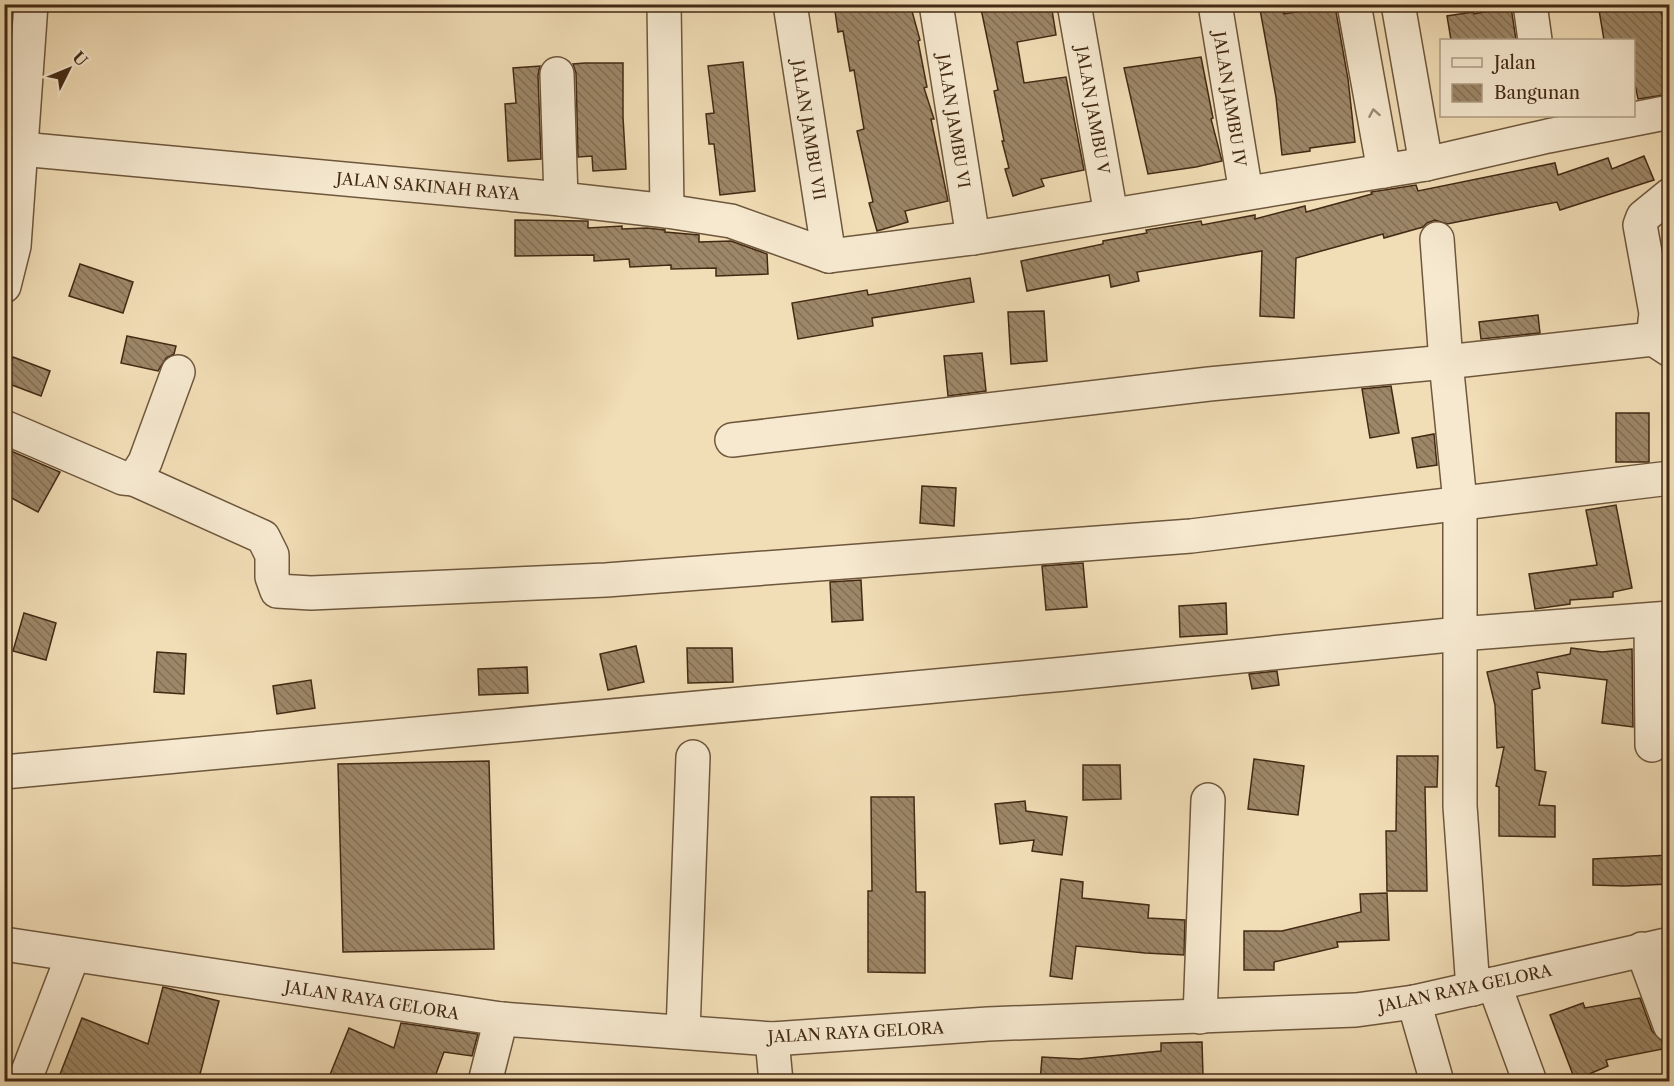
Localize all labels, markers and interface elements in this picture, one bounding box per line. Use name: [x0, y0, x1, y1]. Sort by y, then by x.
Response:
street label: JALAN JAMBU IV: [1209, 27, 1251, 168]
north arrow: [39, 39, 99, 99]
legend: [1440, 39, 1635, 117]
street label: JALAN JAMBU V: [1071, 41, 1114, 176]
text: U: [68, 47, 92, 70]
street label: JALAN JAMBU VI: [933, 49, 974, 190]
text: Jalan: [1491, 52, 1536, 74]
street label: JALAN JAMBU VII: [788, 55, 830, 202]
text: Bangunan: [1494, 82, 1580, 104]
one-way arrow: [1368, 108, 1381, 118]
street label: JALAN SAKINAH RAYA: [332, 168, 522, 204]
street label: JALAN RAYA GELORA: [1374, 960, 1554, 1017]
street label: JALAN RAYA GELORA: [280, 976, 462, 1024]
street label: JALAN RAYA GELORA: [764, 1017, 946, 1047]

